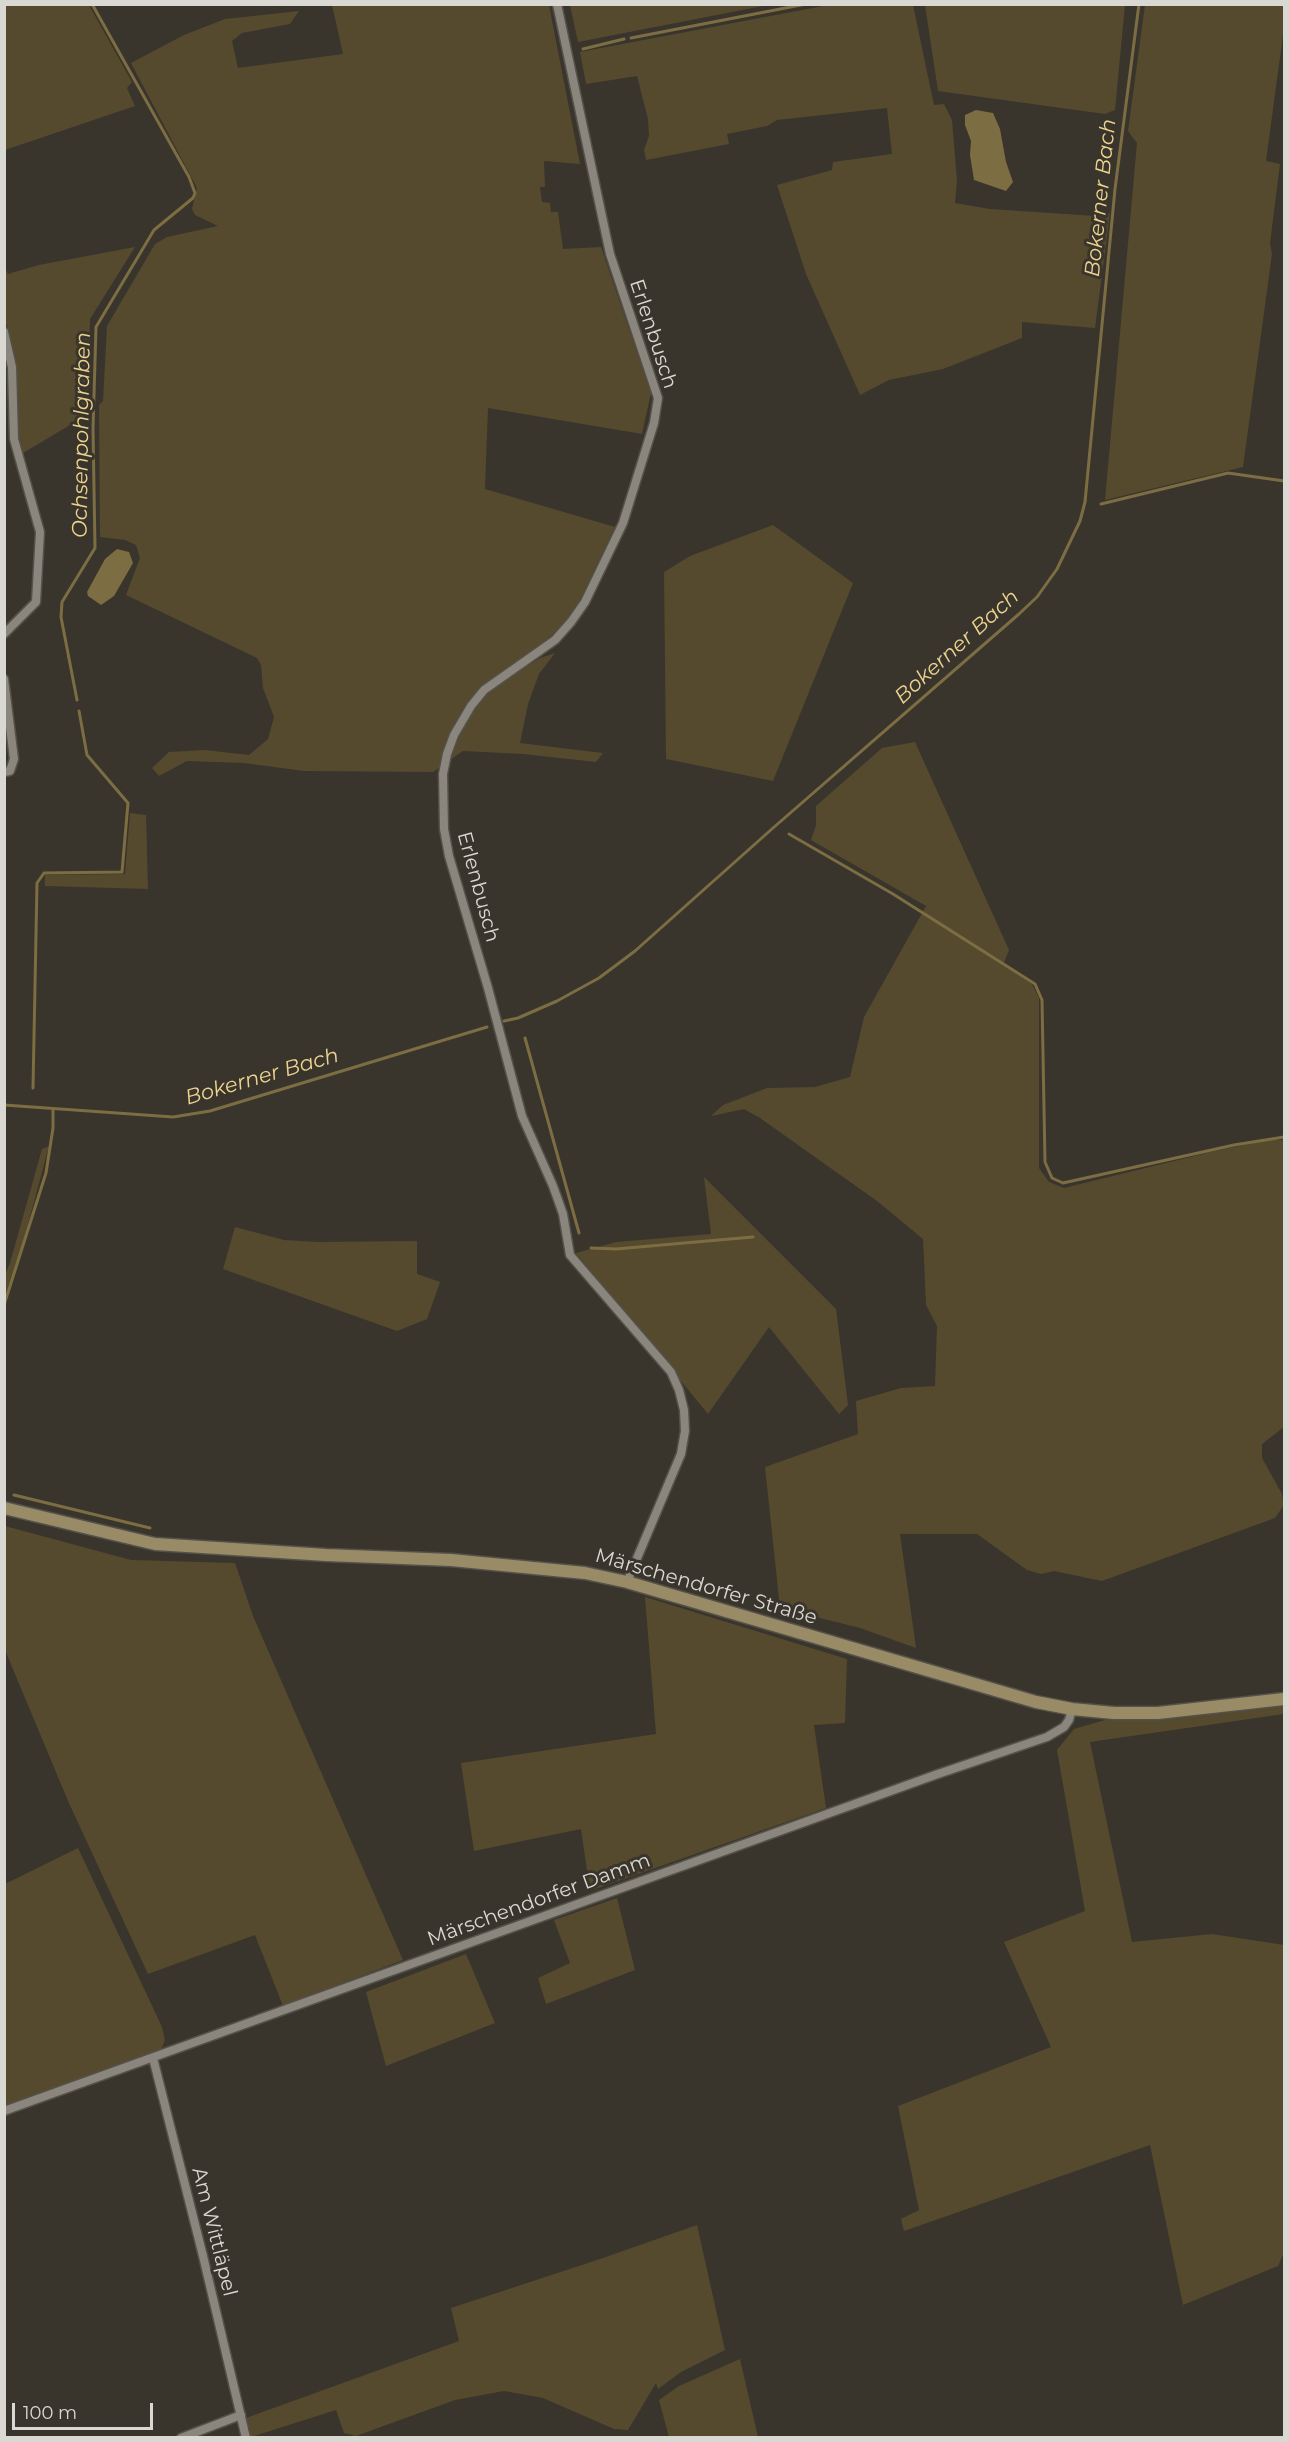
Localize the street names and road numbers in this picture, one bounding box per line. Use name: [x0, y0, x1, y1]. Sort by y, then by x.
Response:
street label: Erlenbusch: [624, 276, 682, 392]
street label: Erlenbusch: [452, 829, 504, 945]
street label: Märschendorfer Straße: [592, 1544, 820, 1630]
street label: Märschendorfer Damm: [424, 1848, 654, 1952]
street label: Am Wittläpel: [186, 2165, 242, 2299]

